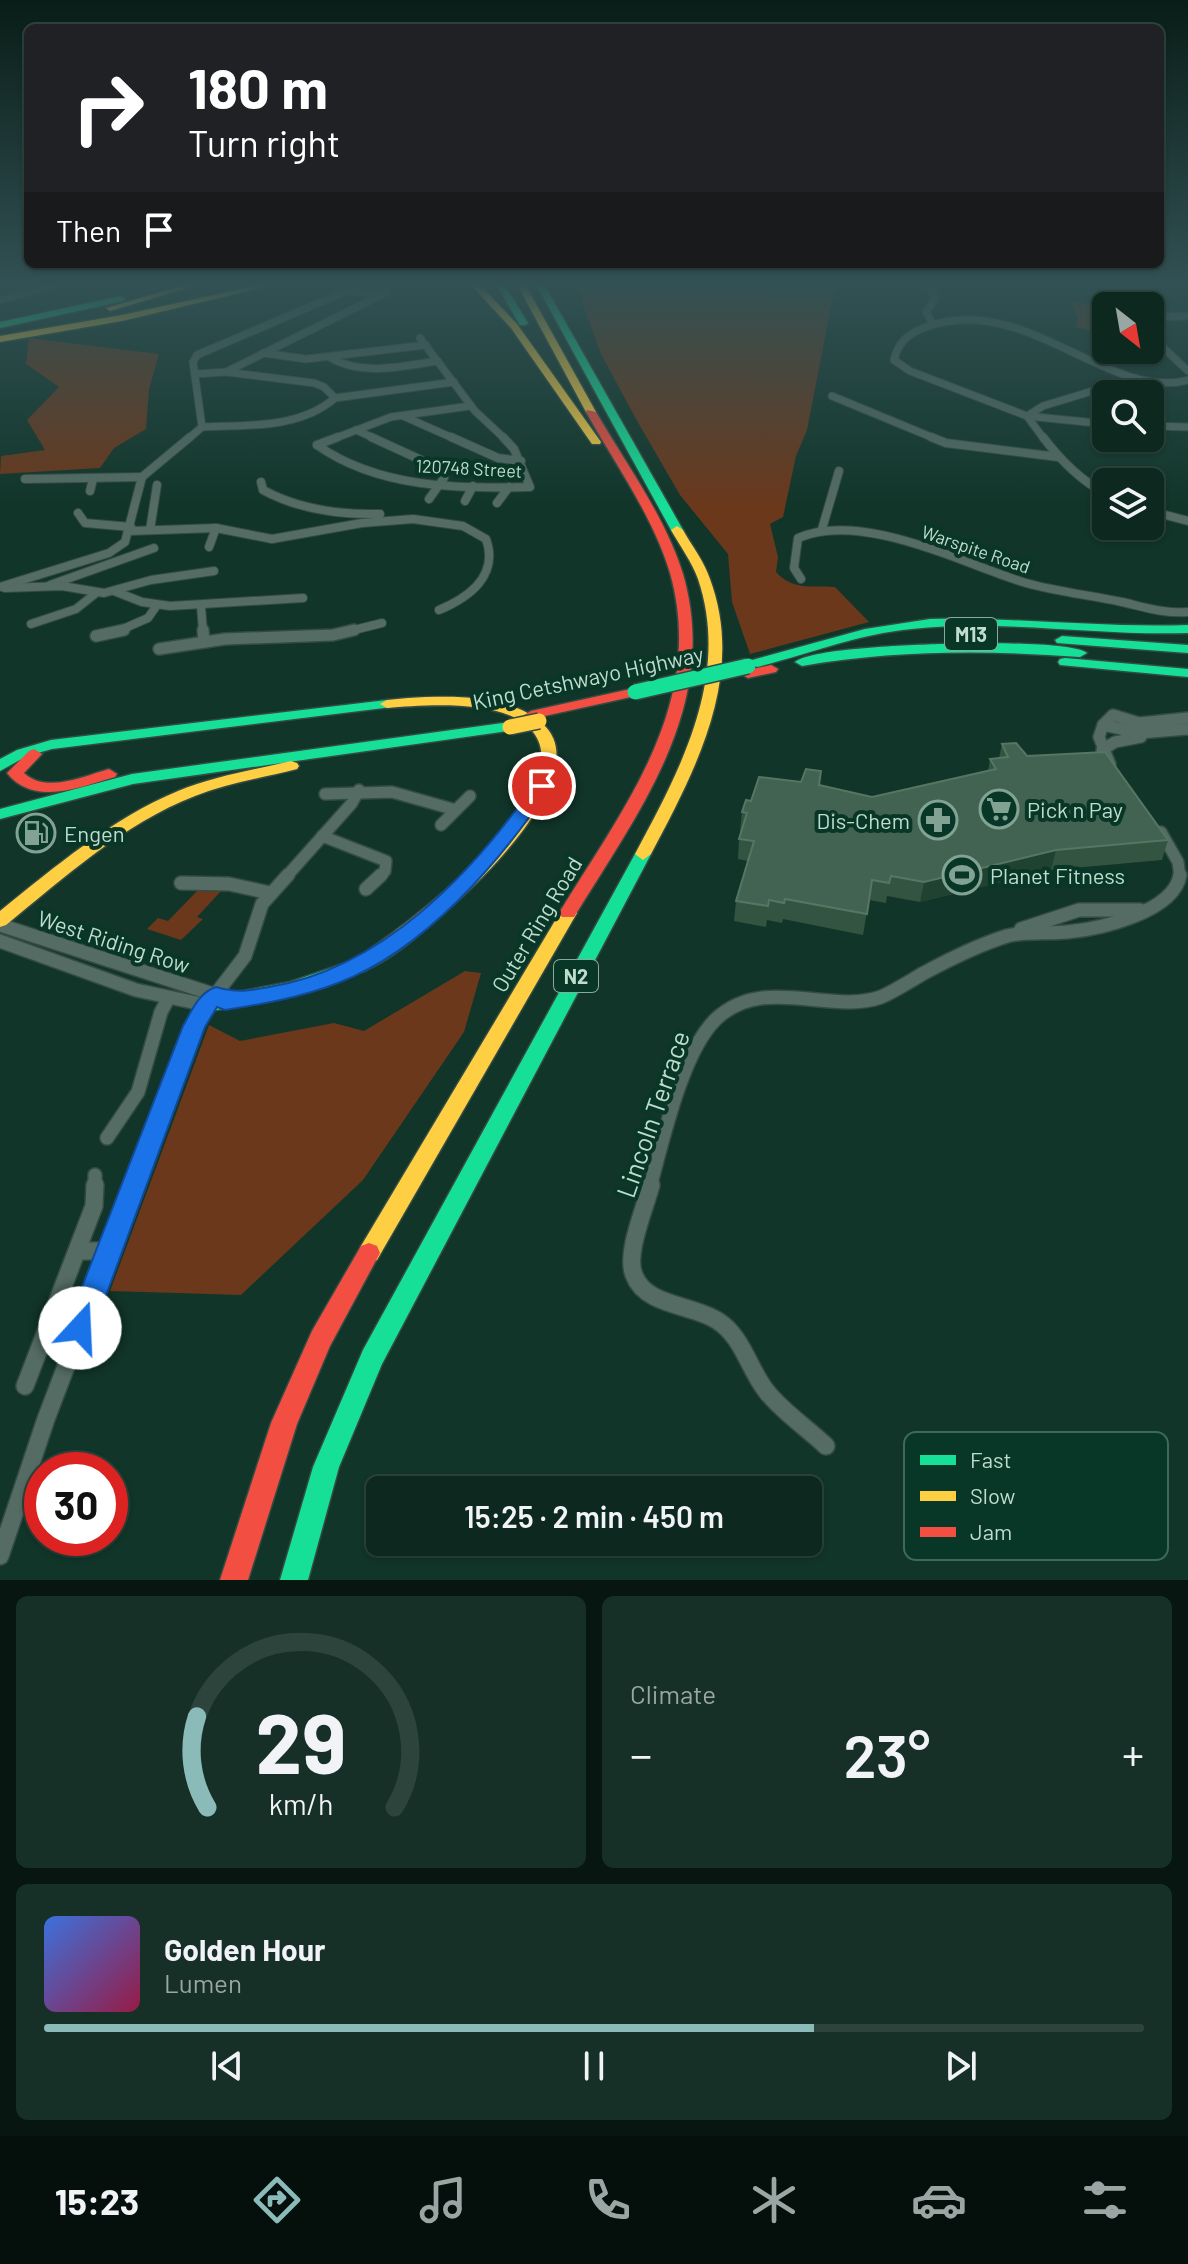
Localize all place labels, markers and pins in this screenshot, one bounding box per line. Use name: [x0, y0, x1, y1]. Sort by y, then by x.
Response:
pin: [508, 752, 576, 820]
supermarket icon: Pick n Pay: [978, 788, 1020, 830]
place label: Pick n Pay: [1027, 796, 1123, 822]
pharmacy icon: Dis-Chem: [917, 799, 959, 841]
place label: Dis-Chem: [817, 807, 910, 833]
fuel station icon: Engen: [15, 812, 57, 854]
place label: Engen: [64, 820, 125, 846]
sports icon: Planet Fitness: [941, 854, 983, 896]
place label: Planet Fitness: [990, 862, 1125, 888]

